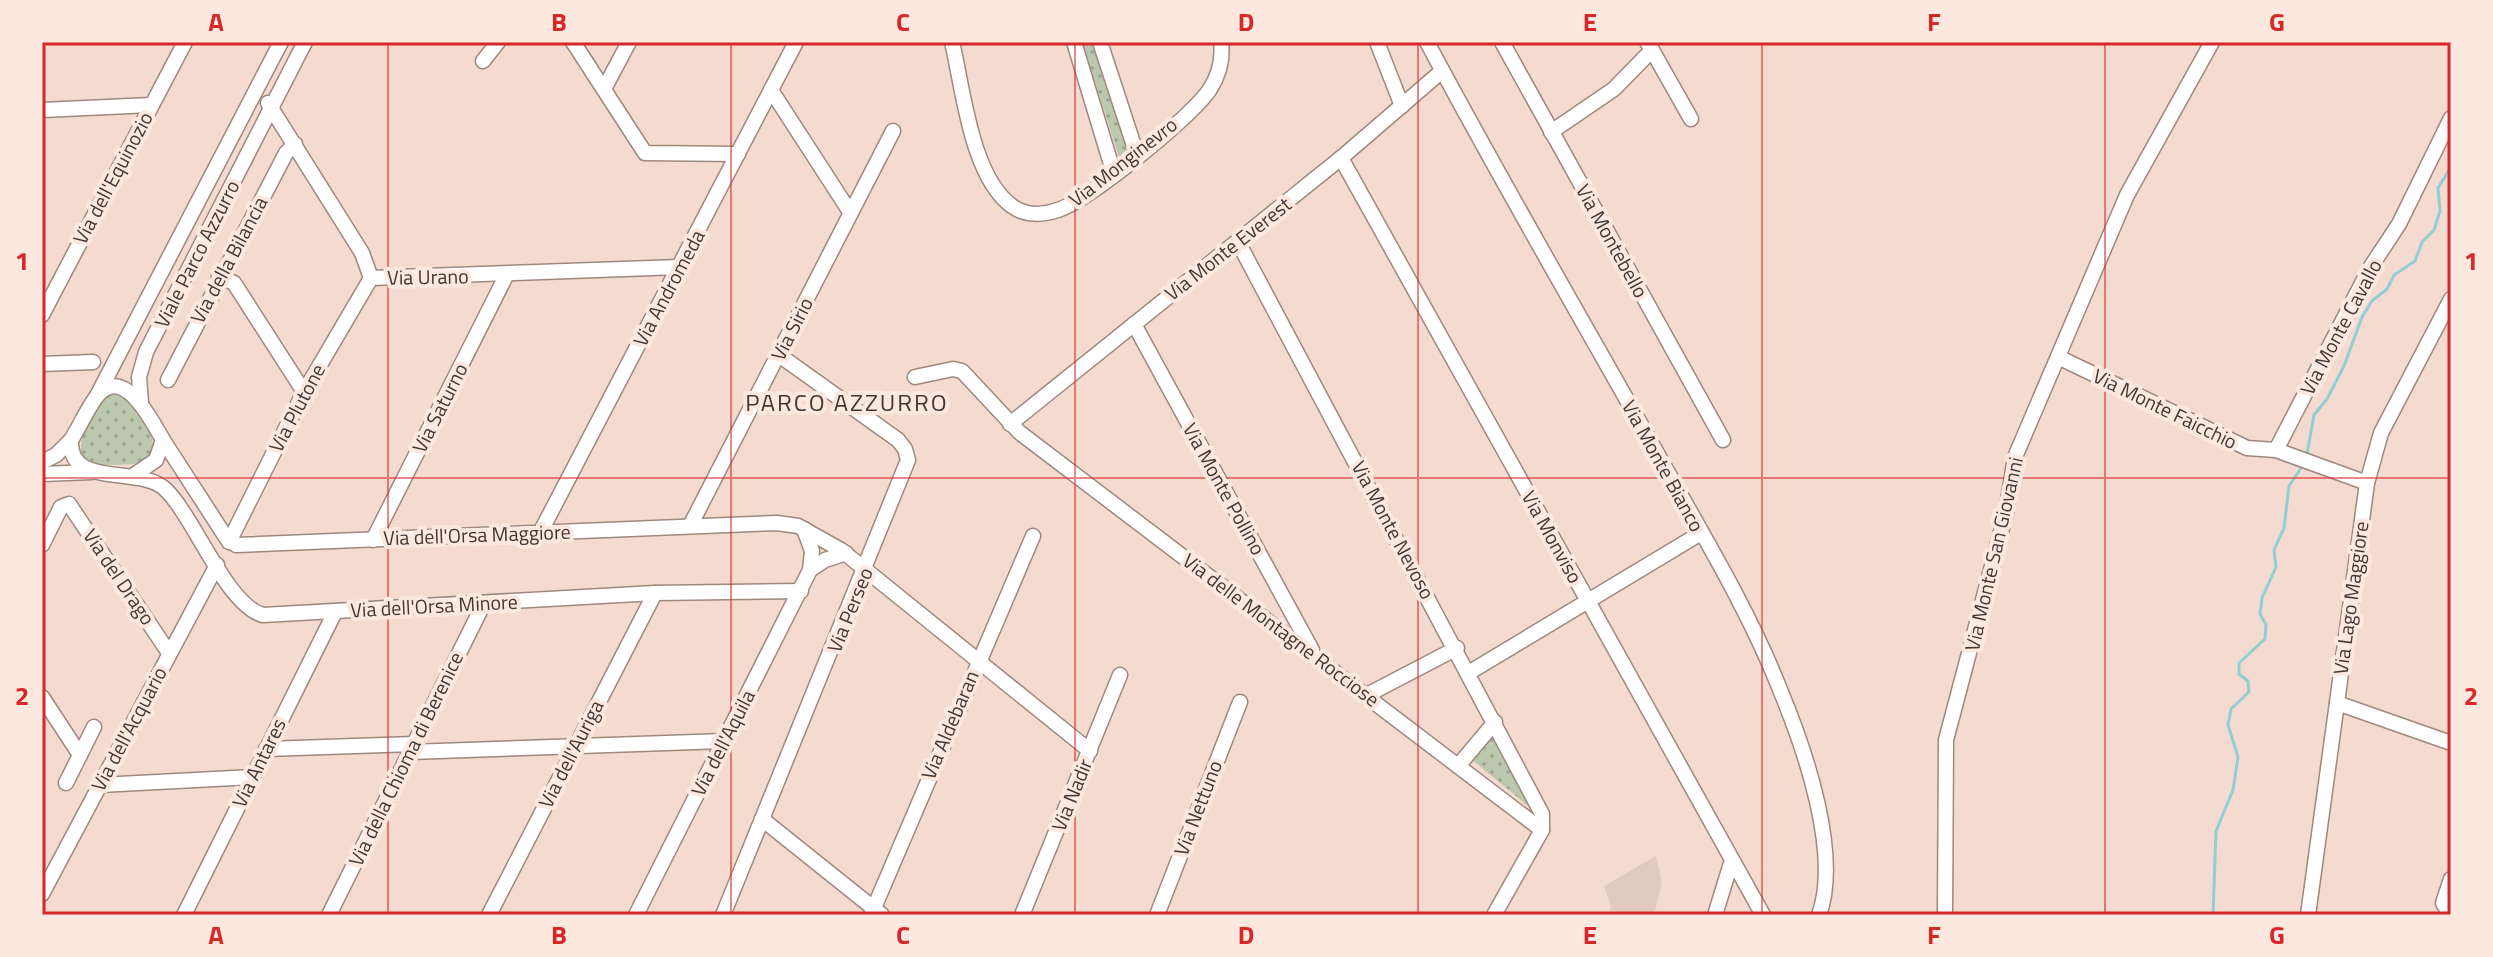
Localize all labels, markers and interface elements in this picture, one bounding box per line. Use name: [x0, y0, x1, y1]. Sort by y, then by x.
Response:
text: A: [208, 2, 224, 41]
text: B: [551, 2, 567, 41]
text: C: [896, 2, 910, 41]
text: D: [1238, 2, 1254, 41]
text: E: [1583, 2, 1597, 41]
text: F: [1927, 2, 1941, 41]
text: G: [2269, 2, 2285, 41]
street label: Via dell'Equinozio: [65, 106, 161, 250]
street label: Via Monginevro: [1062, 109, 1184, 214]
street label: Viale Parco Azzurro: [146, 174, 247, 333]
street label: Via Montebello: [1568, 178, 1657, 303]
street label: Via Monte Everest: [1158, 189, 1298, 308]
street label: Via della Bilancia: [182, 191, 275, 329]
street label: Via Andromeda: [625, 224, 712, 352]
text: 1: [15, 241, 29, 280]
text: 1: [2464, 241, 2478, 280]
street label: Via Monte Cavallo: [2292, 253, 2389, 400]
street label: Via Urano: [387, 260, 469, 293]
street label: Via Sirio: [762, 292, 821, 366]
street label: Via Saturno: [404, 357, 475, 458]
street label: Via Plutone: [260, 358, 333, 457]
street label: Via Monte Faicchio: [2088, 360, 2243, 457]
district label: PARCO AZZURRO: [745, 384, 949, 420]
street label: Via Monte Bianco: [1614, 394, 1713, 537]
street label: Via Monte Pollino: [1175, 417, 1274, 561]
street label: Via Monte San Giovanni: [1956, 454, 2031, 654]
street label: Via Monte Nevoso: [1344, 455, 1443, 605]
street label: Via Monviso: [1514, 485, 1591, 589]
street label: Via dell'Orsa Maggiore: [383, 516, 571, 553]
street label: Via Lago Maggiore: [2324, 519, 2377, 677]
street label: Via del Drago: [76, 522, 163, 631]
street label: Via delle Montagne Rocciose: [1176, 545, 1386, 714]
street label: Via Perseo: [818, 563, 881, 657]
street label: Via dell'Orsa Minore: [349, 586, 519, 625]
street label: Via della Chioma di Berenice: [340, 646, 471, 871]
street label: Via dell'Acquario: [83, 661, 174, 797]
street label: Via Aldebaran: [913, 665, 986, 784]
text: 2: [15, 676, 29, 715]
text: 2: [2464, 676, 2478, 715]
street label: Via dell'Aquila: [682, 684, 763, 801]
street label: Via dell'Auriga: [530, 694, 611, 813]
street label: Via Antares: [224, 713, 294, 813]
street label: Via Nadir: [1043, 754, 1100, 836]
street label: Via Nettuno: [1165, 756, 1230, 860]
text: A: [208, 915, 224, 954]
text: B: [551, 915, 567, 954]
text: C: [896, 915, 910, 954]
text: D: [1238, 915, 1254, 954]
text: E: [1583, 915, 1597, 954]
text: F: [1927, 915, 1941, 954]
text: G: [2269, 915, 2285, 954]

